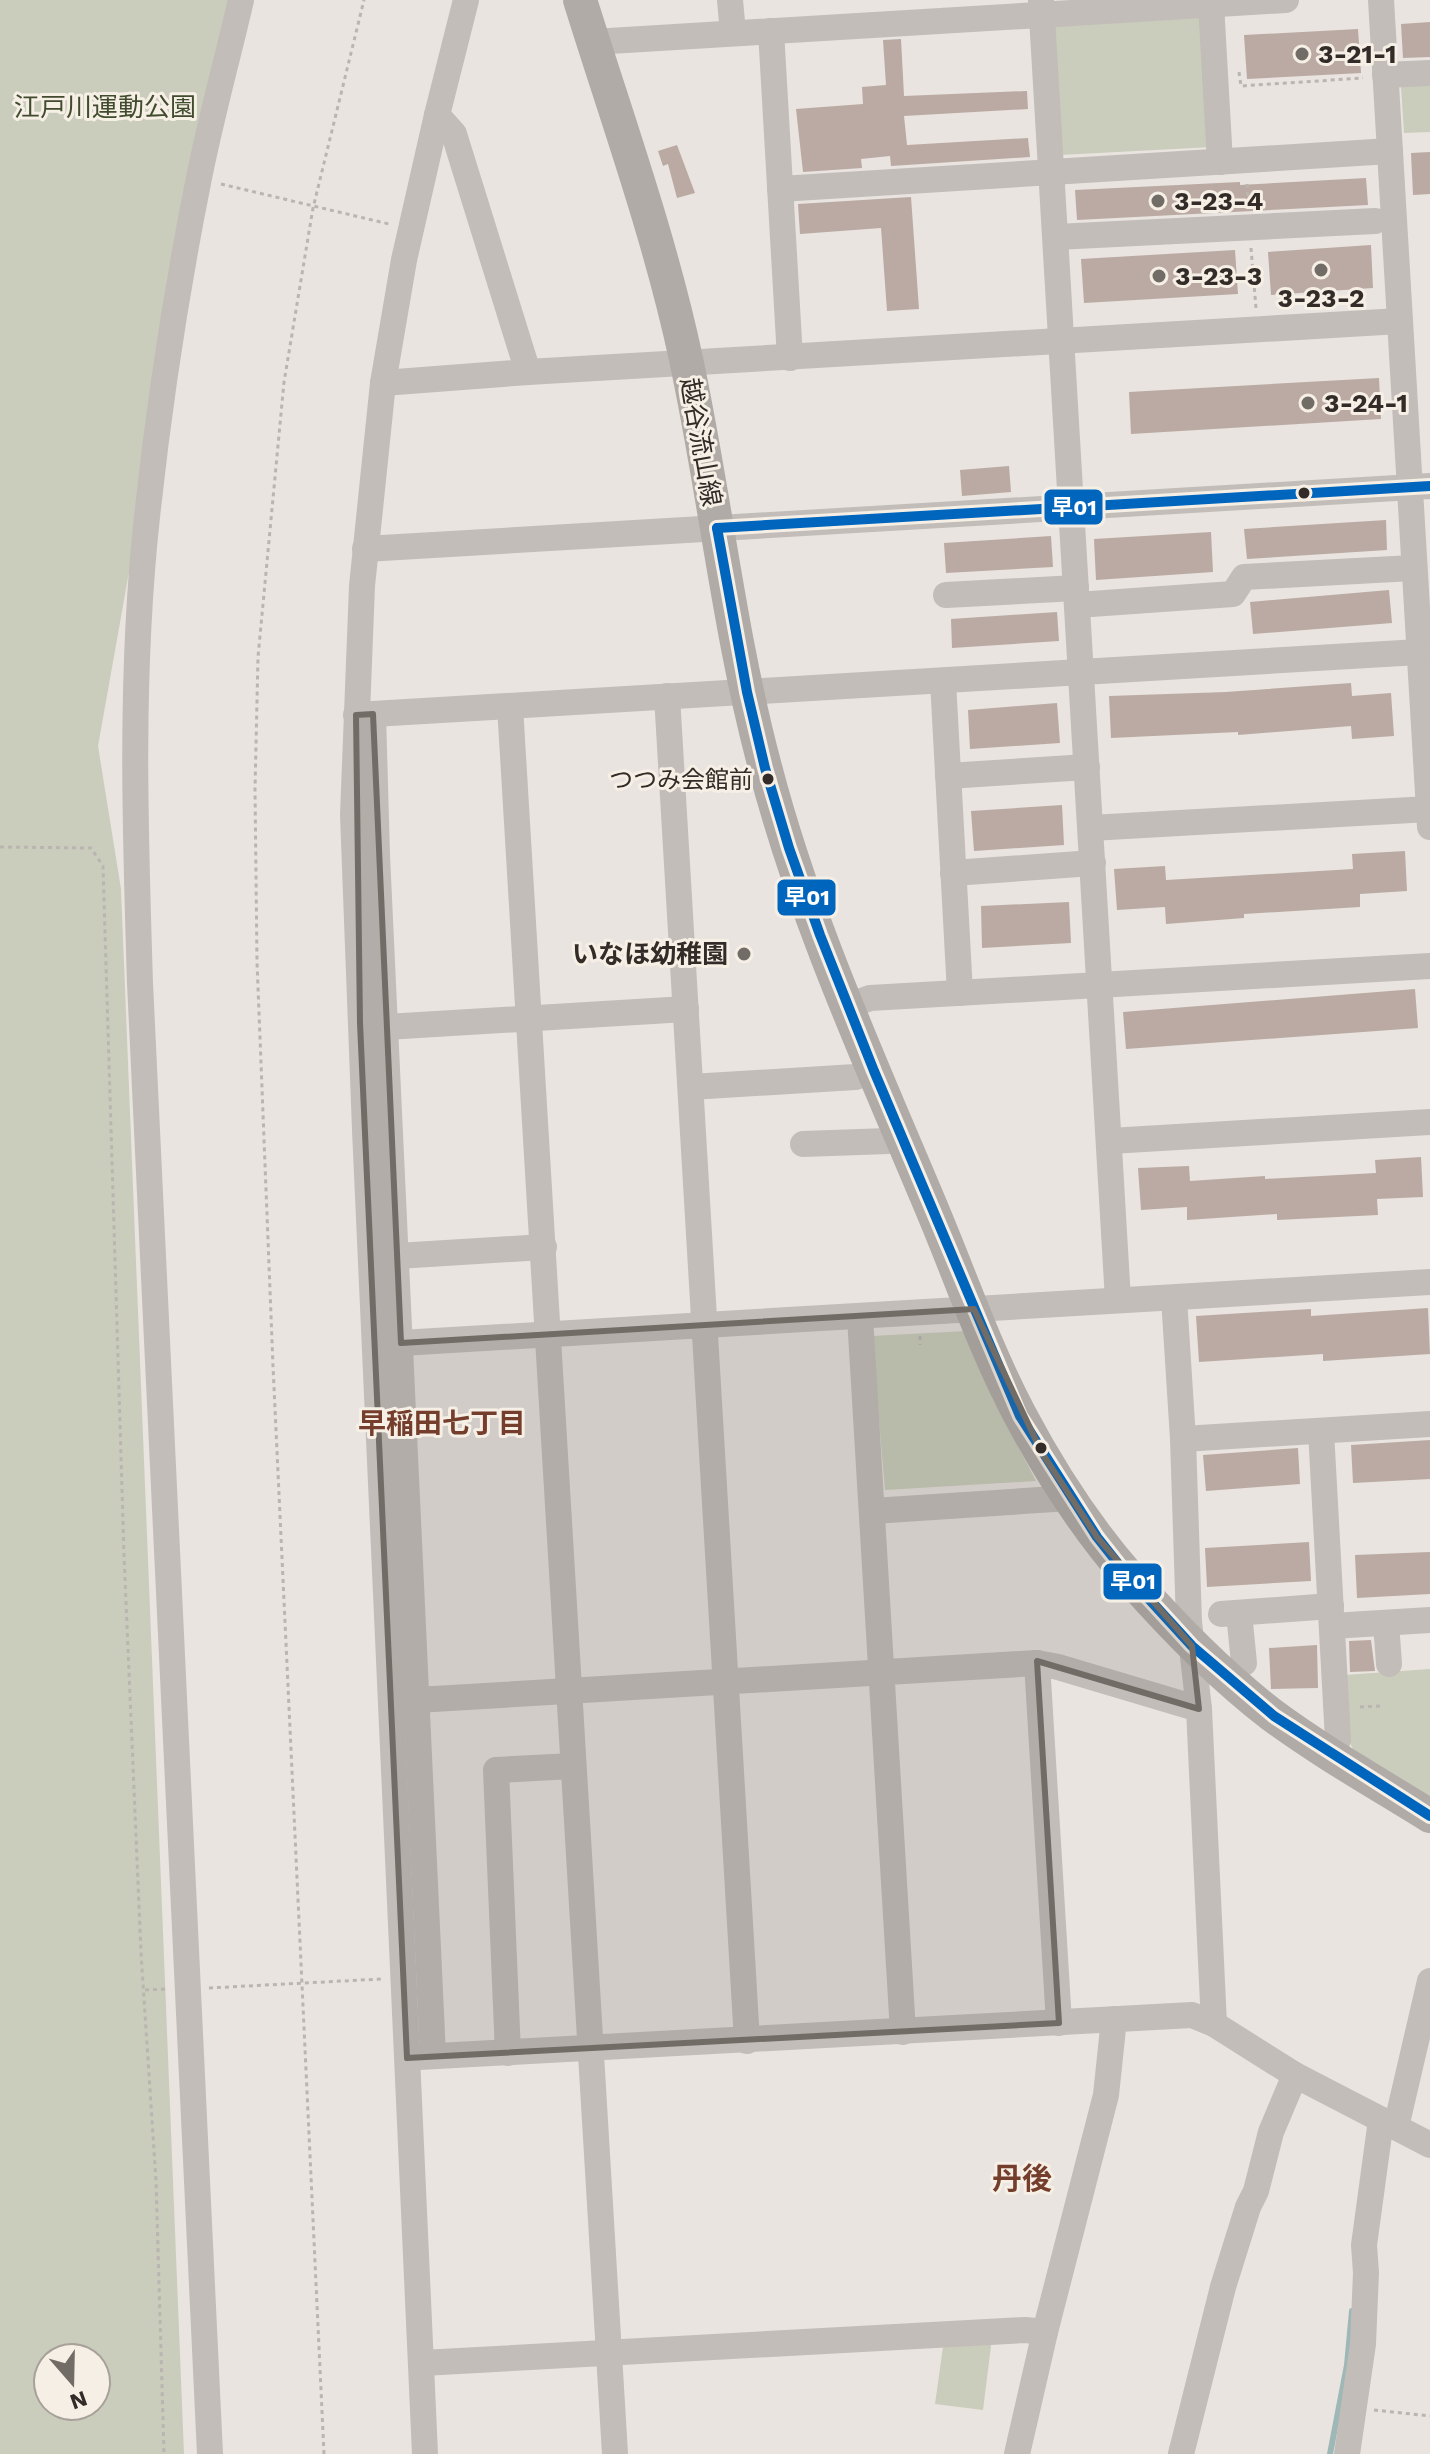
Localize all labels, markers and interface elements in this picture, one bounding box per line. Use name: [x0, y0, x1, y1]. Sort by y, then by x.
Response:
place label: 3-21-1: [1318, 39, 1397, 69]
marker: 3-21-1: [1293, 45, 1311, 63]
park label: 江戸川運動公園: [14, 92, 196, 122]
place label: 3-23-4: [1174, 186, 1264, 216]
marker: 3-23-4: [1149, 192, 1167, 210]
place label: 3-23-3: [1175, 261, 1262, 291]
marker: 3-23-2: [1312, 261, 1330, 279]
marker: 3-23-3: [1150, 267, 1168, 285]
place label: 3-23-2: [1278, 283, 1364, 313]
street label: 越谷流山線: [675, 375, 727, 509]
place label: 3-24-1: [1324, 388, 1408, 418]
marker: 3-24-1: [1299, 394, 1317, 412]
unlabelled marker: [1296, 485, 1312, 501]
line badge: 早01: [1043, 488, 1104, 526]
text: 早01: [1051, 495, 1097, 520]
place label: つつみ会館前: [609, 766, 753, 794]
marker: つつみ会館前: [760, 771, 776, 787]
line badge: 早01: [776, 878, 837, 917]
text: 早01: [784, 885, 830, 910]
place label: いなほ幼稚園: [572, 939, 728, 969]
marker: いなほ幼稚園: [735, 945, 753, 963]
district label: 早稲田七丁目: [358, 1407, 526, 1440]
unlabelled marker: [1033, 1440, 1049, 1456]
line badge: 早01: [1102, 1562, 1163, 1601]
text: 早01: [1110, 1569, 1156, 1594]
district label: 丹後: [992, 2161, 1052, 2196]
north arrow: [32, 2342, 112, 2422]
text: N: [67, 2386, 91, 2415]

